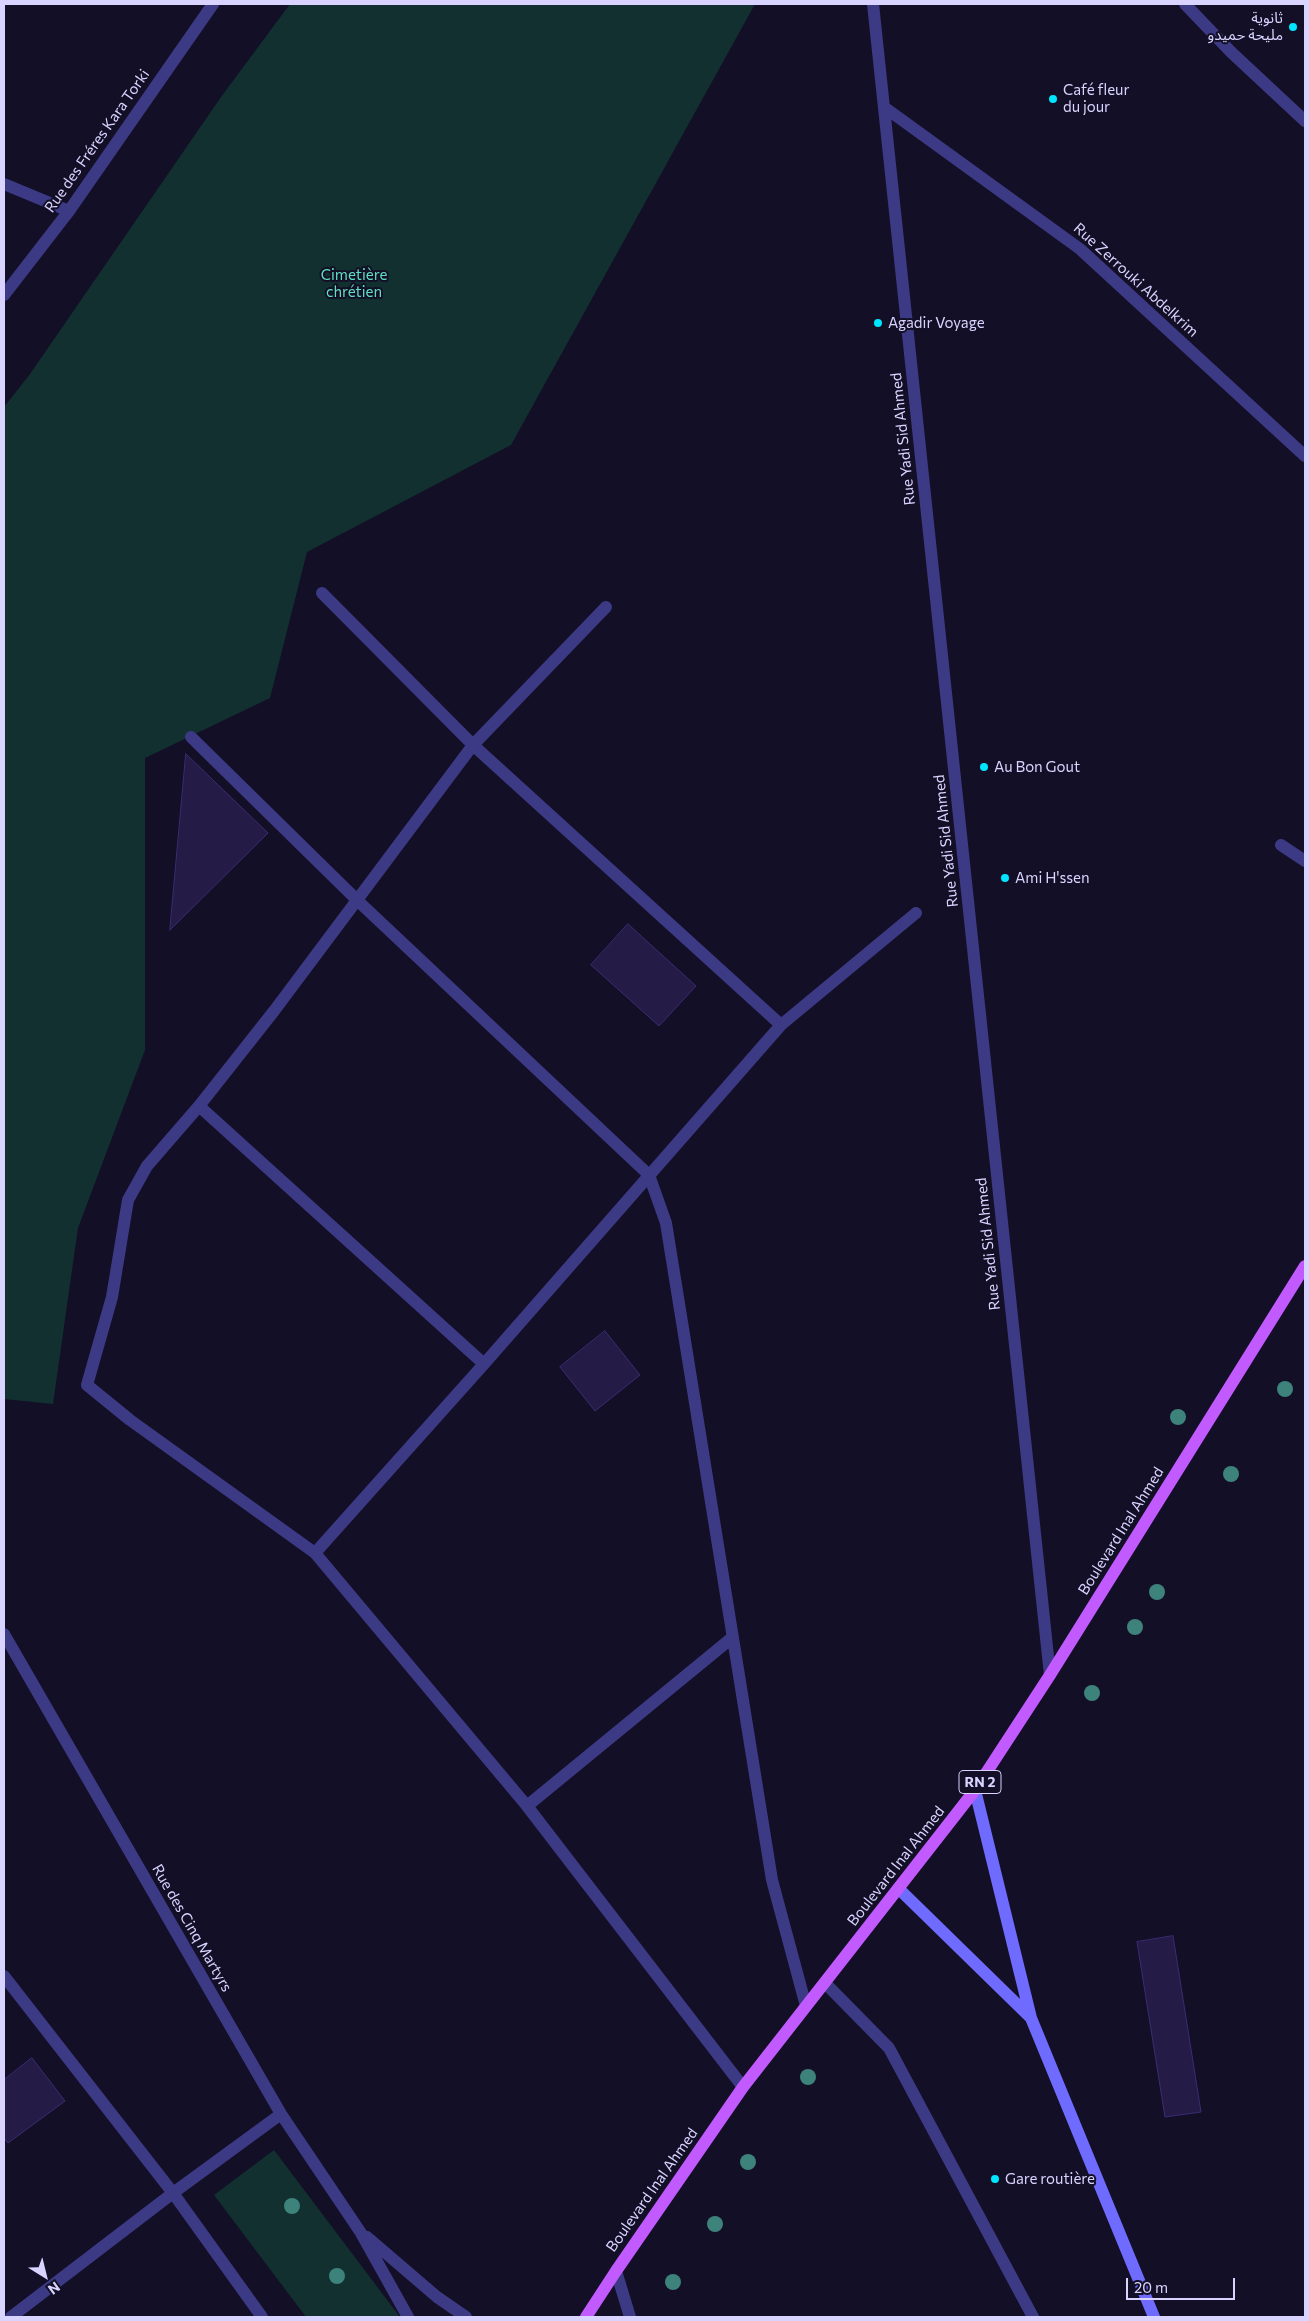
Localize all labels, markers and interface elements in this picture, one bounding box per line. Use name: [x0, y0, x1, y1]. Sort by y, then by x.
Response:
place label: ثانوية مليحة حميدو: [1208, 9, 1283, 44]
marker: ثانوية مليحة حميدو: [1287, 21, 1299, 33]
street label: Rue des Fréres Kara Torki: [41, 66, 153, 216]
place label: Café fleur du jour: [1063, 81, 1129, 116]
marker: Café fleur du jour: [1047, 93, 1059, 105]
street label: Rue Zerrouki Abdelkrim: [1070, 219, 1202, 341]
park label: Cimetière chrétien: [321, 266, 387, 301]
place label: Agadir Voyage: [888, 314, 985, 332]
marker: Agadir Voyage: [872, 317, 884, 329]
street label: Rue Yadi Sid Ahmed: [887, 372, 919, 506]
place label: Au Bon Gout: [994, 758, 1080, 776]
marker: Au Bon Gout: [978, 761, 990, 773]
street label: Rue Yadi Sid Ahmed: [930, 774, 962, 908]
place label: Ami H'ssen: [1015, 869, 1090, 887]
marker: Ami H'ssen: [999, 872, 1011, 884]
street label: Rue Yadi Sid Ahmed: [972, 1177, 1004, 1311]
street label: Boulevard Inal Ahmed: [1074, 1464, 1168, 1598]
road number: RN 2: [959, 1770, 1001, 1794]
street label: Boulevard Inal Ahmed: [844, 1802, 948, 1930]
street label: Rue des Cinq Martyrs: [148, 1861, 236, 1995]
street label: Boulevard Inal Ahmed: [602, 2125, 702, 2255]
place label: Gare routière: [1005, 2170, 1095, 2188]
marker: Gare routière: [989, 2173, 1001, 2185]
north arrow: [20, 2251, 70, 2301]
scale bar: [1129, 2268, 1238, 2300]
text: 20 m: [1134, 2278, 1168, 2296]
text: N: [45, 2279, 63, 2299]

